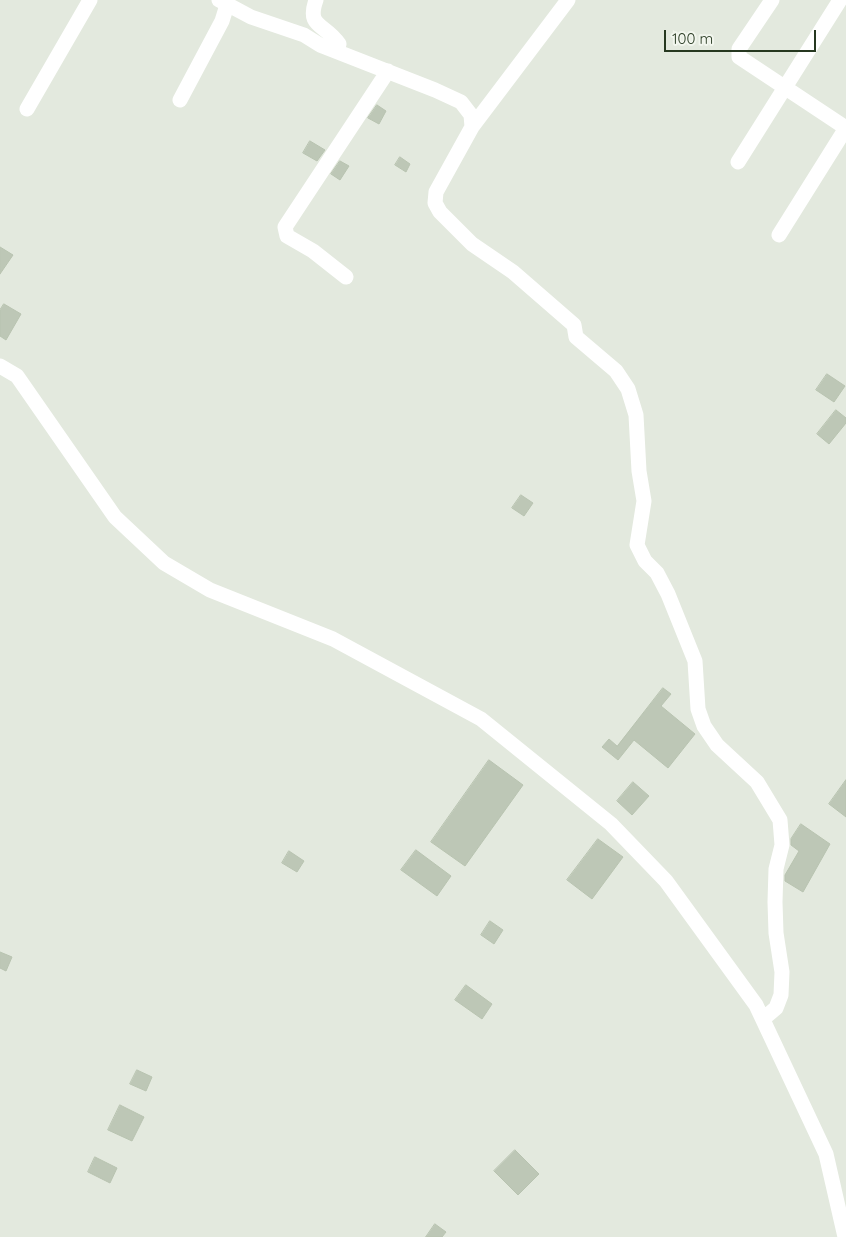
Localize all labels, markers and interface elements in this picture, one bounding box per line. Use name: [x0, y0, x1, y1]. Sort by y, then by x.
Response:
scale bar: [666, 20, 818, 52]
text: 100 m: [672, 29, 713, 48]

